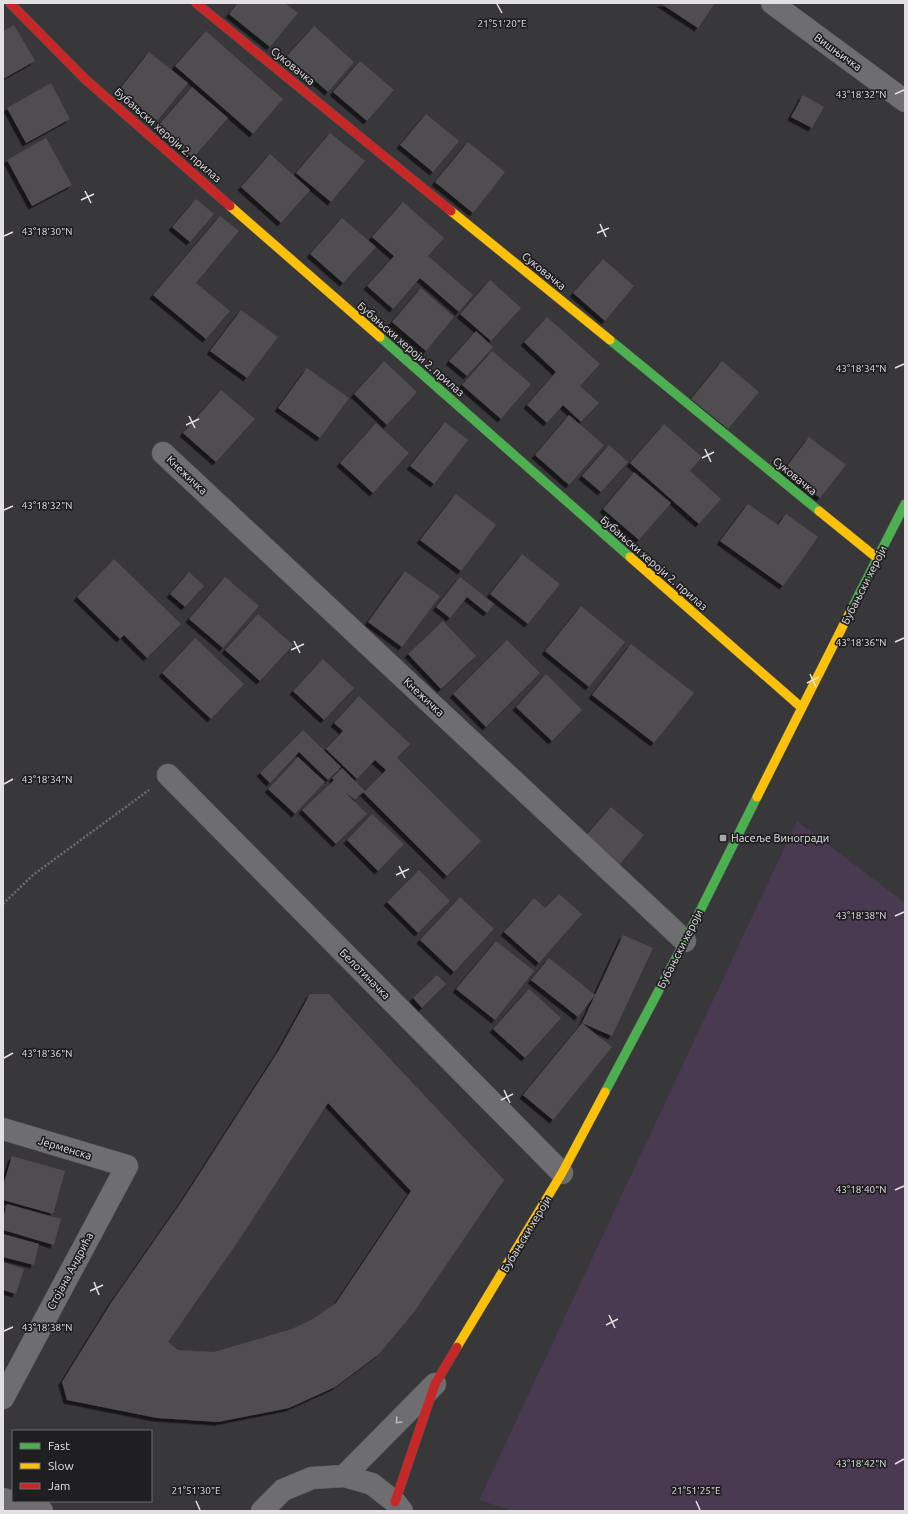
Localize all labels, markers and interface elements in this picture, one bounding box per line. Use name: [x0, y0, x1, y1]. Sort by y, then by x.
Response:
text: 21°51'20"E: [477, 18, 527, 29]
street label: Вишњичка: [812, 31, 864, 73]
street label: Суковачка: [269, 45, 317, 87]
street label: Бубањски хероји 2. прилаз: [112, 85, 224, 185]
text: 43°18'32"N: [836, 89, 886, 100]
text: 43°18'30"N: [22, 226, 72, 237]
street label: Суковачка: [520, 250, 568, 292]
street label: Бубањски хероји 2. прилаз: [355, 299, 467, 399]
text: 43°18'34"N: [836, 363, 886, 374]
street label: Кнежичка: [164, 453, 210, 497]
street label: Суковачка: [771, 455, 819, 497]
text: 43°18'32"N: [22, 500, 72, 511]
street label: Бубањски хероји 2. прилаз: [598, 513, 710, 613]
street label: Бубањски хероји: [839, 544, 889, 626]
text: 43°18'36"N: [836, 637, 886, 648]
street label: Кнежичка: [401, 675, 447, 719]
text: 43°18'34"N: [22, 774, 72, 785]
place label: Насеље Виногради: [731, 832, 829, 844]
marker: Насеље Виногради: [718, 833, 728, 843]
street label: Бубањски хероји: [655, 908, 705, 990]
text: 43°18'38"N: [836, 910, 886, 921]
street label: Белотиначка: [337, 946, 393, 1002]
text: 43°18'36"N: [22, 1048, 72, 1059]
street label: Јерменска: [37, 1134, 93, 1162]
text: 43°18'40"N: [836, 1184, 886, 1195]
street label: Бубањски хероји: [498, 1194, 554, 1274]
street label: Стојана Андрића: [45, 1230, 95, 1312]
text: 43°18'38"N: [22, 1322, 72, 1333]
one-way arrow: [395, 1416, 403, 1424]
legend: [12, 1430, 152, 1502]
text: Fast: [48, 1439, 70, 1452]
text: 43°18'42"N: [836, 1458, 886, 1469]
text: Slow: [48, 1459, 74, 1472]
text: Jam: [48, 1479, 70, 1492]
text: 21°51'30"E: [171, 1485, 221, 1496]
text: 21°51'25"E: [671, 1485, 721, 1496]

